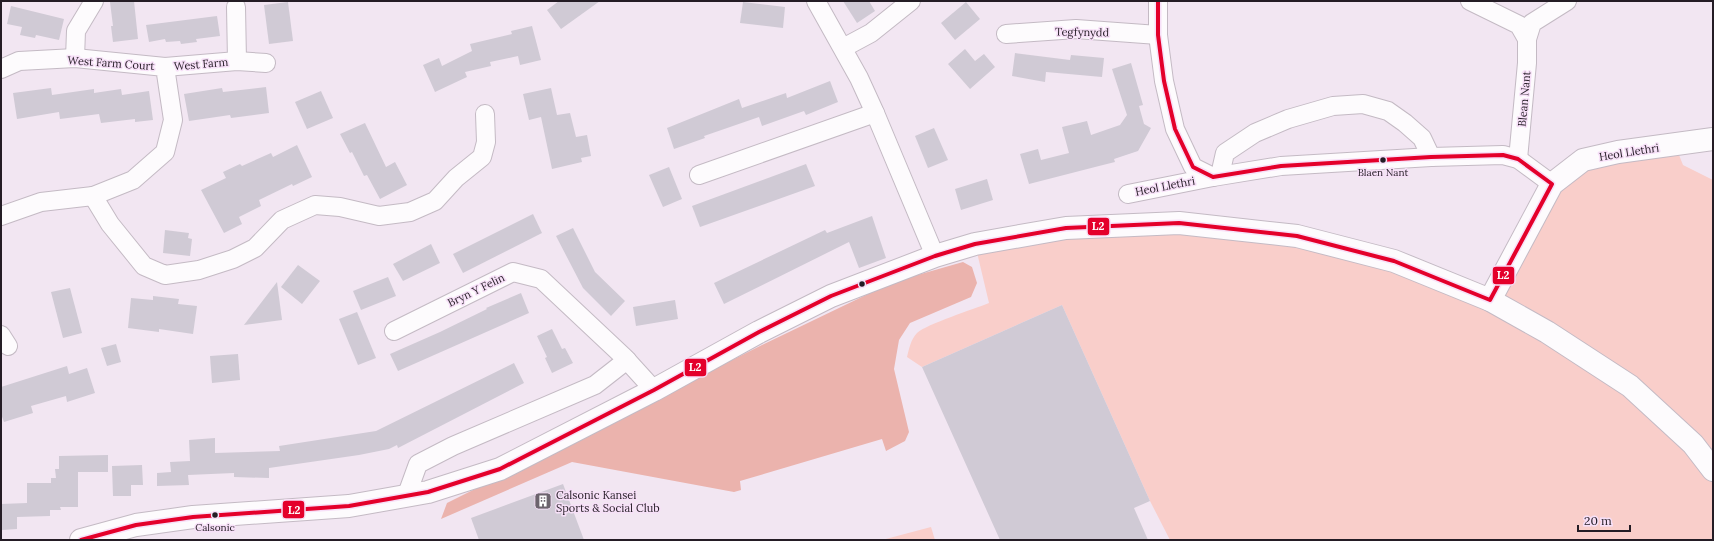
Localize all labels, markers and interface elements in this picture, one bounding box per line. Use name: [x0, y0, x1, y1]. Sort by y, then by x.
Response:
street label: Tegfynydd: [1055, 25, 1110, 39]
street label: West Farm Court: [67, 53, 156, 73]
street label: West Farm: [173, 55, 229, 73]
street label: Blean Nant: [1515, 70, 1533, 127]
street label: Heol Llethri: [1598, 140, 1660, 164]
marker: Blaen Nant: [1378, 155, 1388, 165]
place label: Blaen Nant: [1358, 166, 1408, 179]
street label: Heol Llethri: [1134, 173, 1196, 199]
line badge: L2: [1087, 217, 1110, 236]
text: L2: [1092, 219, 1104, 233]
line badge: L2: [1492, 266, 1515, 285]
text: L2: [1497, 268, 1509, 282]
street label: Bryn Y Felin: [445, 270, 507, 310]
unlabelled marker: [857, 279, 867, 289]
line badge: L2: [684, 358, 707, 377]
text: L2: [689, 360, 701, 374]
place label: Calsonic Kansei Sports & Social Club: [556, 488, 660, 515]
building icon: Calsonic Kansei Sports & Social Club: [533, 491, 553, 511]
line badge: L2: [282, 500, 305, 519]
text: L2: [288, 503, 300, 517]
scale bar: [1578, 507, 1630, 533]
marker: Calsonic: [210, 510, 220, 520]
text: 20 m: [1584, 513, 1612, 528]
place label: Calsonic: [195, 521, 235, 534]

